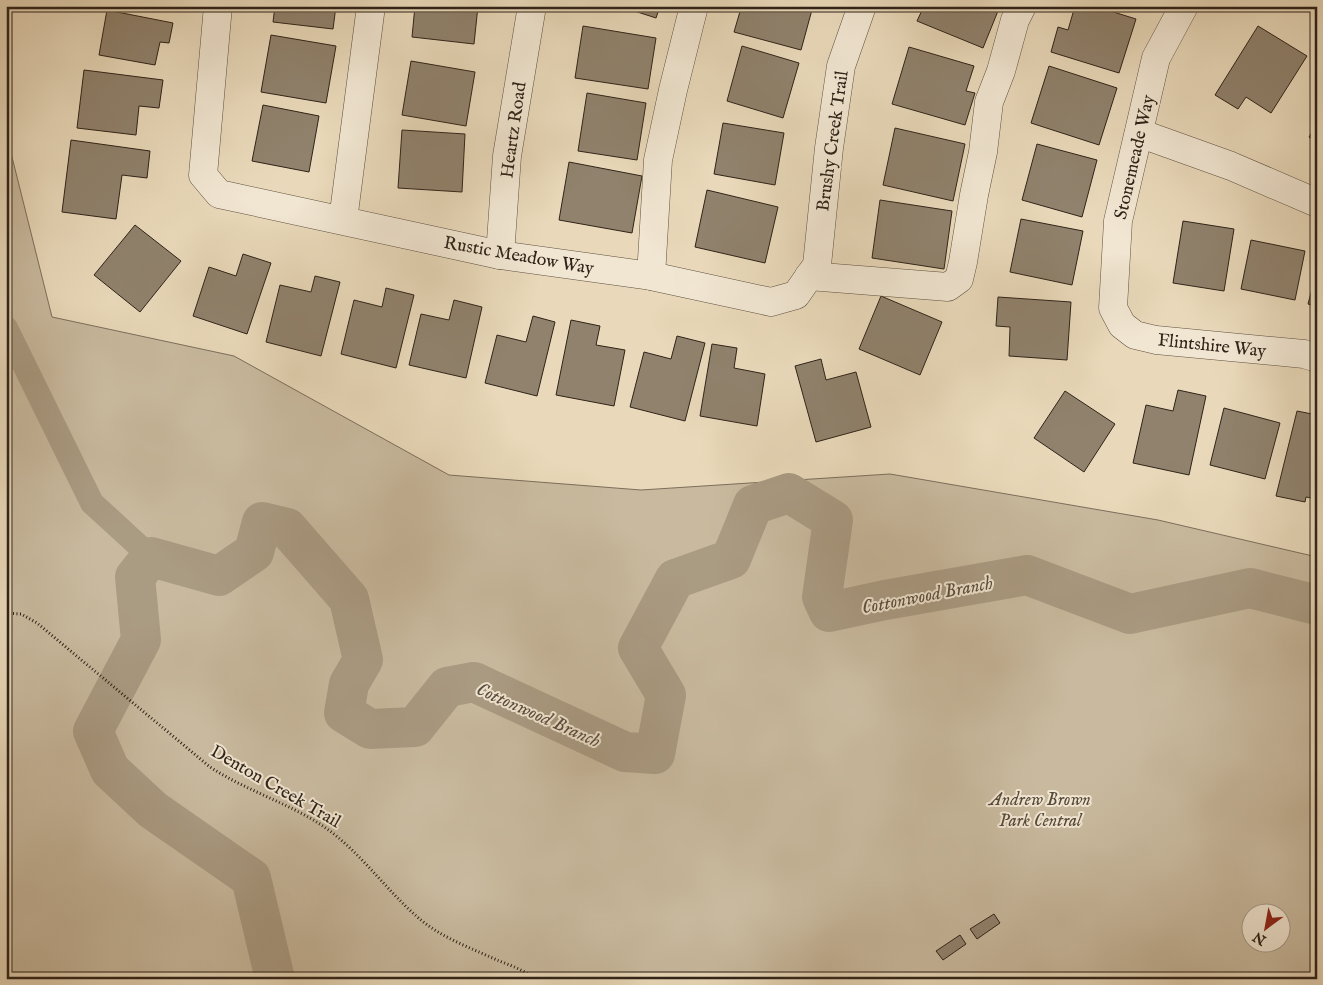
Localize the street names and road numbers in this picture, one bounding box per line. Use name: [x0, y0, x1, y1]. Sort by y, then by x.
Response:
street label: Brushy Creek Trail: [812, 69, 855, 213]
street label: Heartz Road: [496, 80, 533, 180]
street label: Stonemeade Way: [1110, 93, 1161, 222]
street label: Rustic Meadow Way: [442, 232, 596, 281]
street label: Flintshire Way: [1156, 329, 1267, 364]
street label: Denton Creek Trail: [206, 741, 345, 834]

